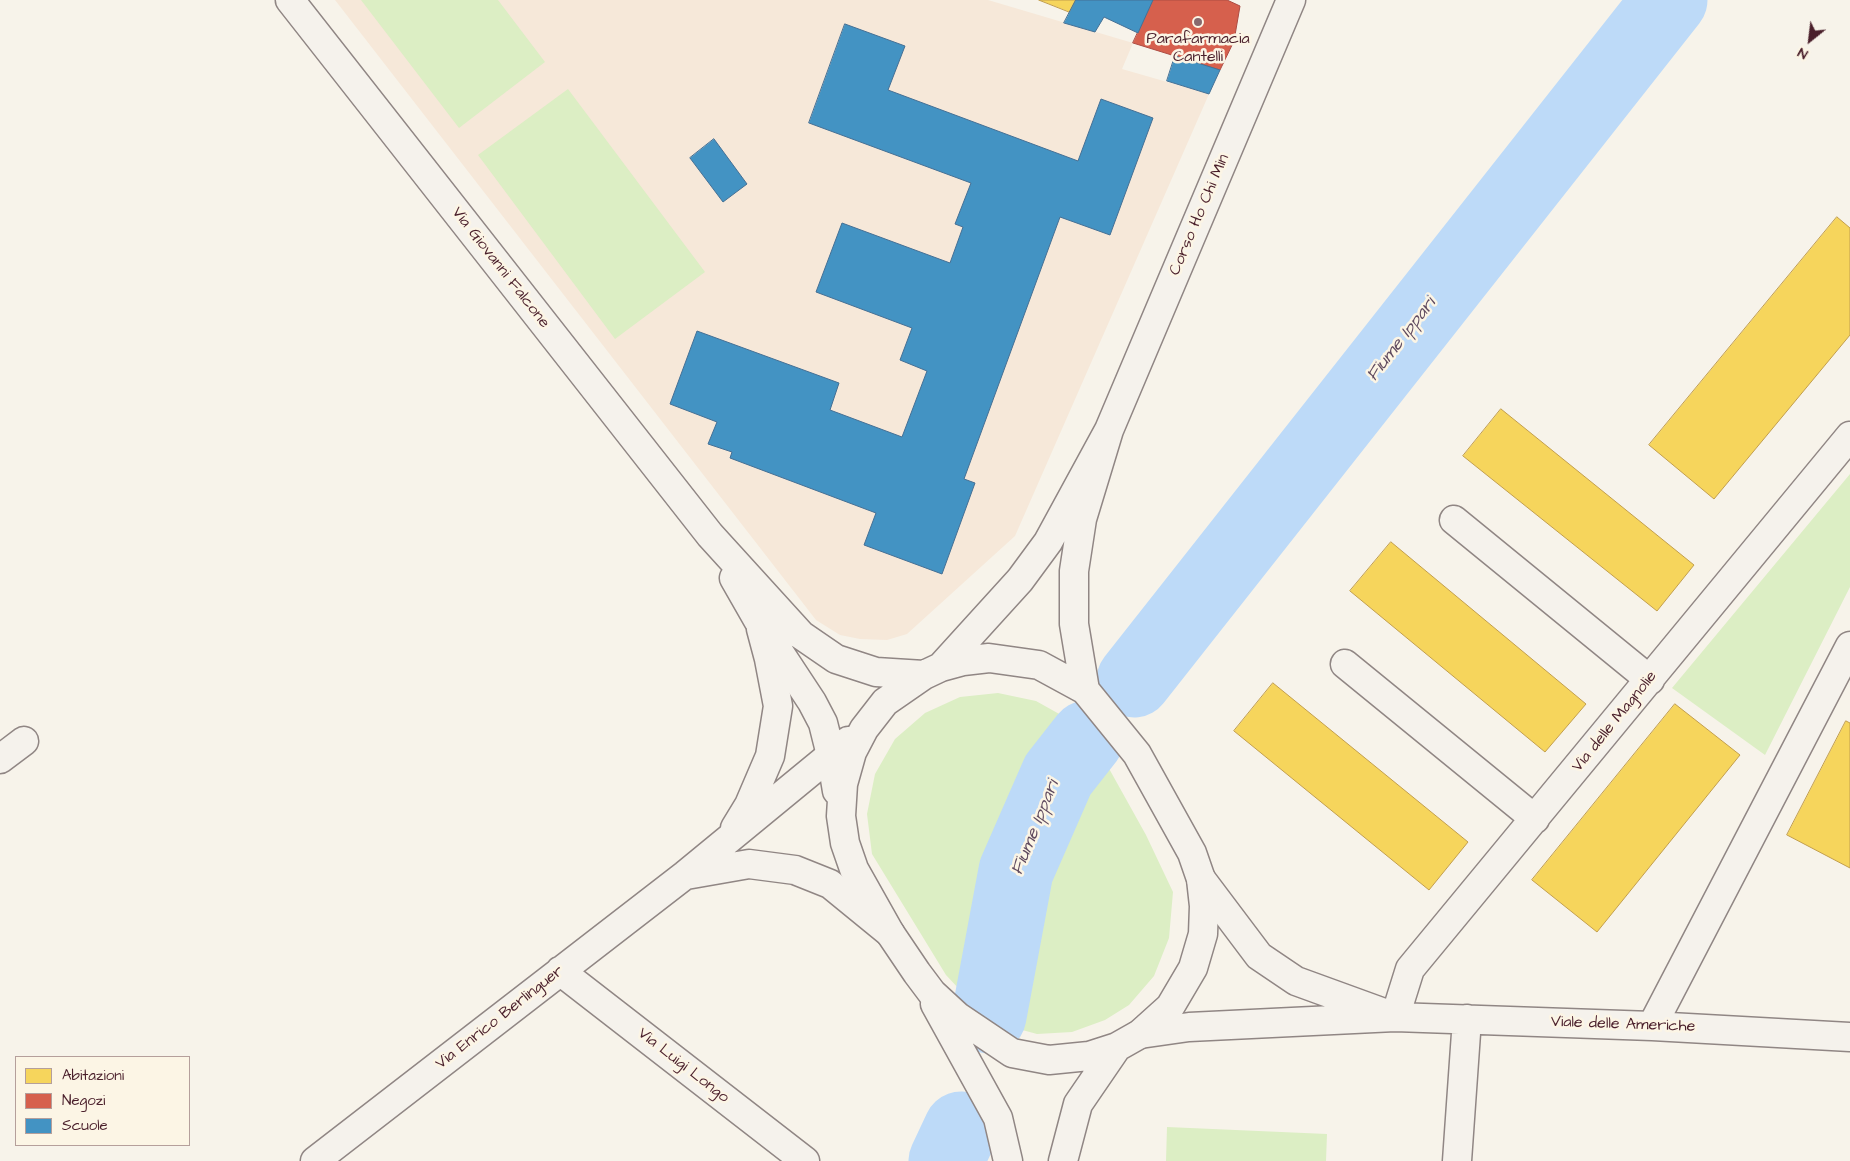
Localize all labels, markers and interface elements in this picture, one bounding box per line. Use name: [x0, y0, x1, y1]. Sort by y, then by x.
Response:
north arrow: [1785, 15, 1835, 65]
marker: Parafarmacia Cantelli: [1192, 16, 1204, 28]
place label: Parafarmacia Cantelli: [1146, 30, 1250, 68]
text: N: [1794, 42, 1811, 64]
street label: Corso Ho Chi Min: [1166, 152, 1234, 278]
street label: Via Giovanni Falcone: [447, 204, 553, 332]
water label: Fiume Ippari: [1363, 294, 1441, 386]
street label: Via delle Magnolie: [1568, 668, 1662, 776]
water label: Fiume Ippari: [1007, 778, 1065, 878]
street label: Via Enrico Berlinguer: [432, 962, 568, 1074]
street label: Viale delle Americhe: [1550, 1013, 1696, 1037]
street label: Via Luigi Longo: [633, 1024, 733, 1108]
legend: [15, 1056, 190, 1146]
text: Abitazioni: [62, 1065, 124, 1086]
text: Negozi: [62, 1090, 105, 1111]
text: Scuole: [62, 1115, 108, 1136]

